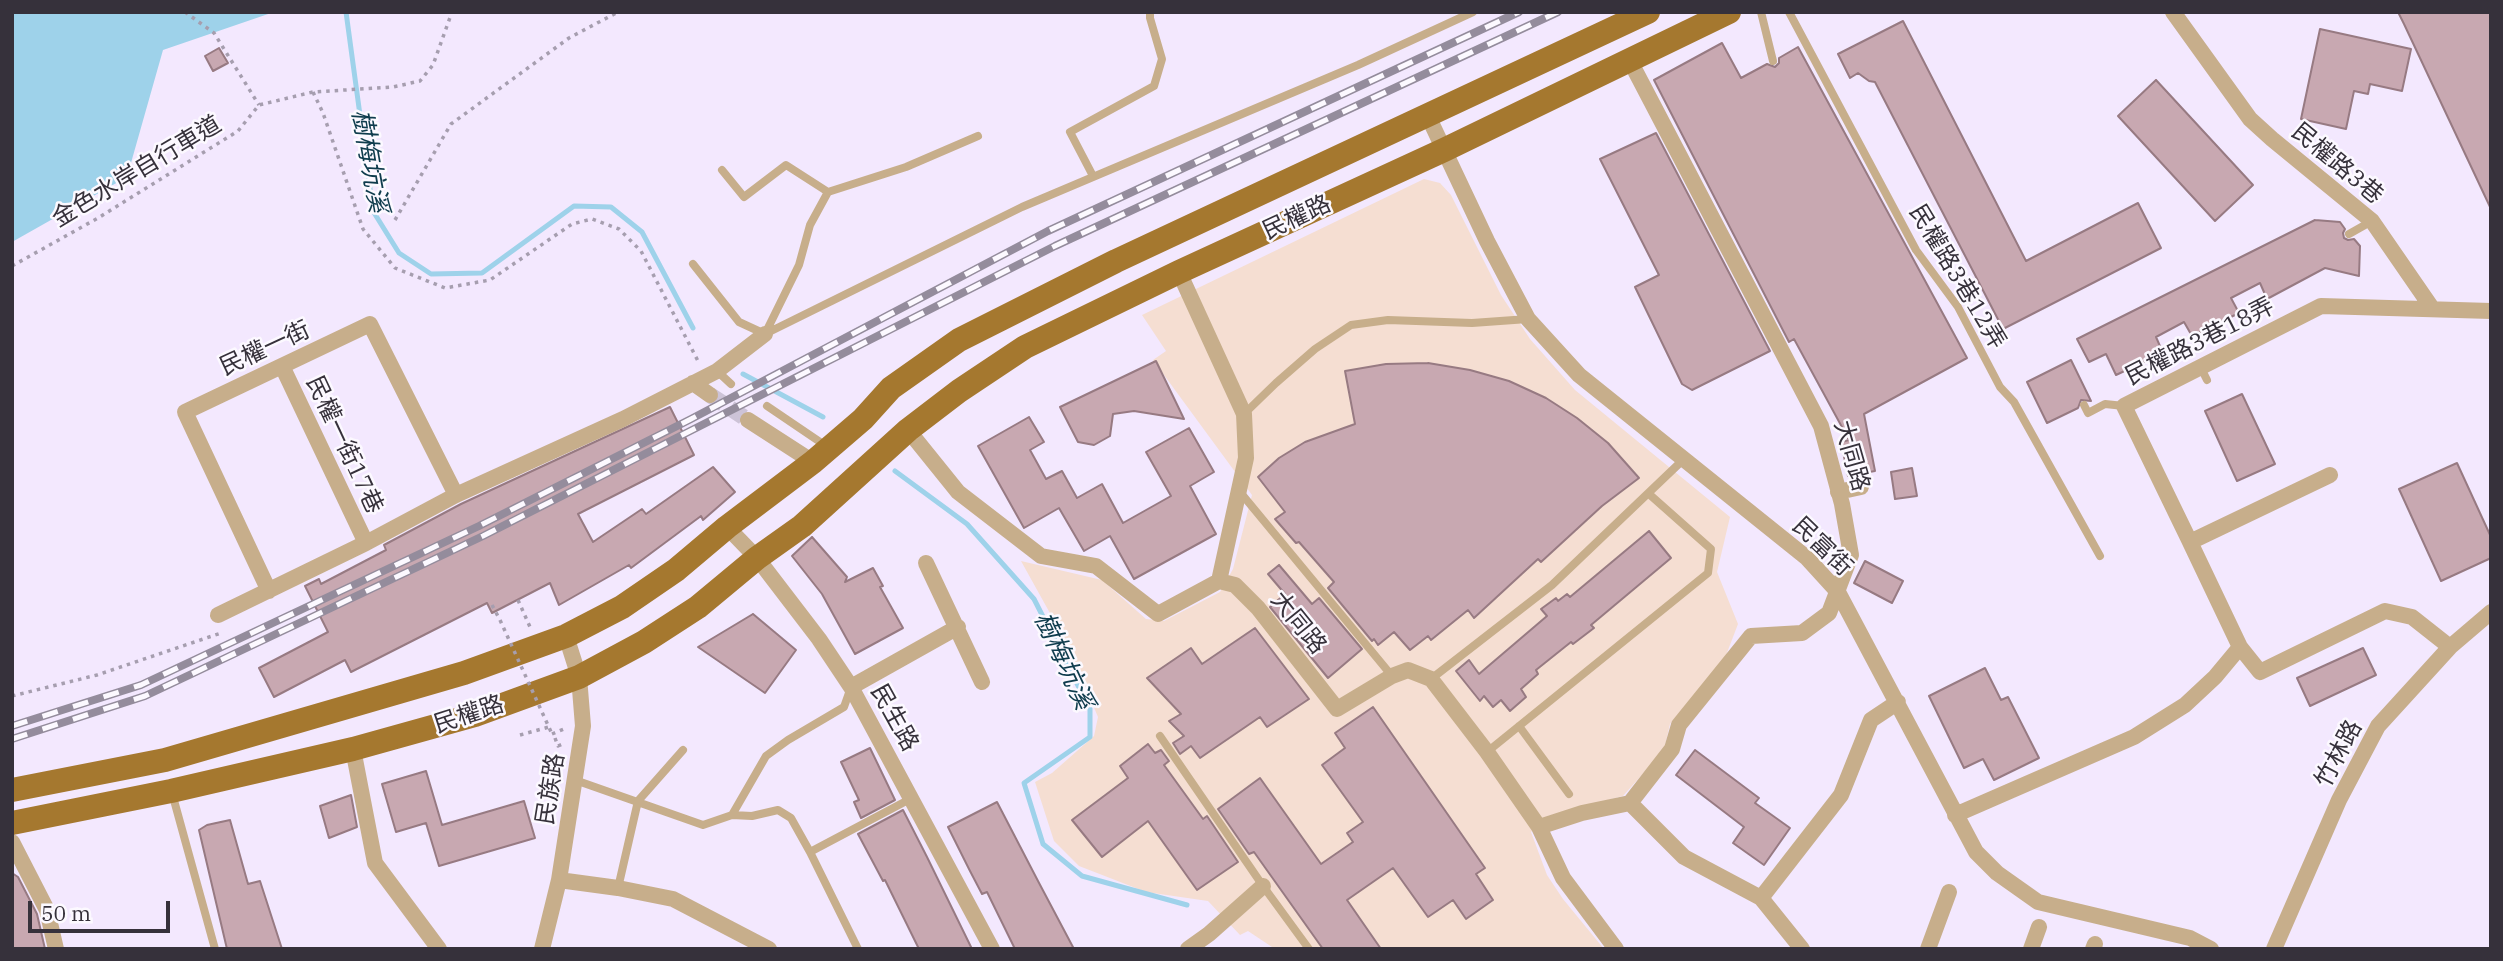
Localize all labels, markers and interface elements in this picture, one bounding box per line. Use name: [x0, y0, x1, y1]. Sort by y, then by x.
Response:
water label: 樹梅坑溪: [345, 107, 393, 215]
street label: 金色水岸自行車道: [47, 110, 227, 234]
street label: 民權路3巷: [2285, 117, 2389, 211]
street label: 民權路: [1258, 190, 1336, 246]
street label: 民權路3巷12弄: [1903, 200, 2011, 354]
street label: 民權路3巷18弄: [2121, 292, 2279, 392]
street label: 民權一街: [215, 316, 315, 382]
street label: 民權一街17巷: [300, 371, 388, 519]
street label: 大同路: [1827, 417, 1875, 495]
street label: 民富街: [1786, 512, 1858, 582]
street label: 大同路: [1264, 586, 1332, 660]
water label: 樹梅坑溪: [1027, 607, 1099, 715]
street label: 民生路: [864, 680, 924, 756]
street label: 民權路: [430, 690, 508, 740]
street label: 竹林路: [2309, 715, 2369, 793]
street label: 民族路: [531, 751, 571, 827]
scale bar: [32, 888, 173, 932]
text: 50 m: [41, 899, 91, 927]

